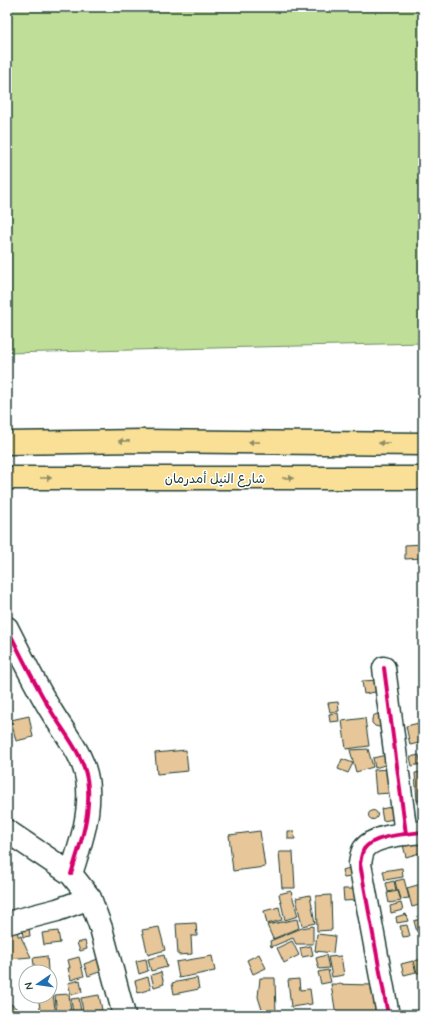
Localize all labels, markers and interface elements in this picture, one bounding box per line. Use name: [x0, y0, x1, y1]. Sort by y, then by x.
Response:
one-way arrow: [117, 438, 130, 444]
one-way arrow: [247, 439, 260, 445]
one-way arrow: [377, 440, 390, 446]
street label: شارع النيل أمدرمان: [165, 471, 265, 488]
one-way arrow: [40, 475, 53, 481]
one-way arrow: [282, 475, 295, 481]
north arrow: [18, 964, 58, 1004]
text: N: [22, 981, 37, 991]

